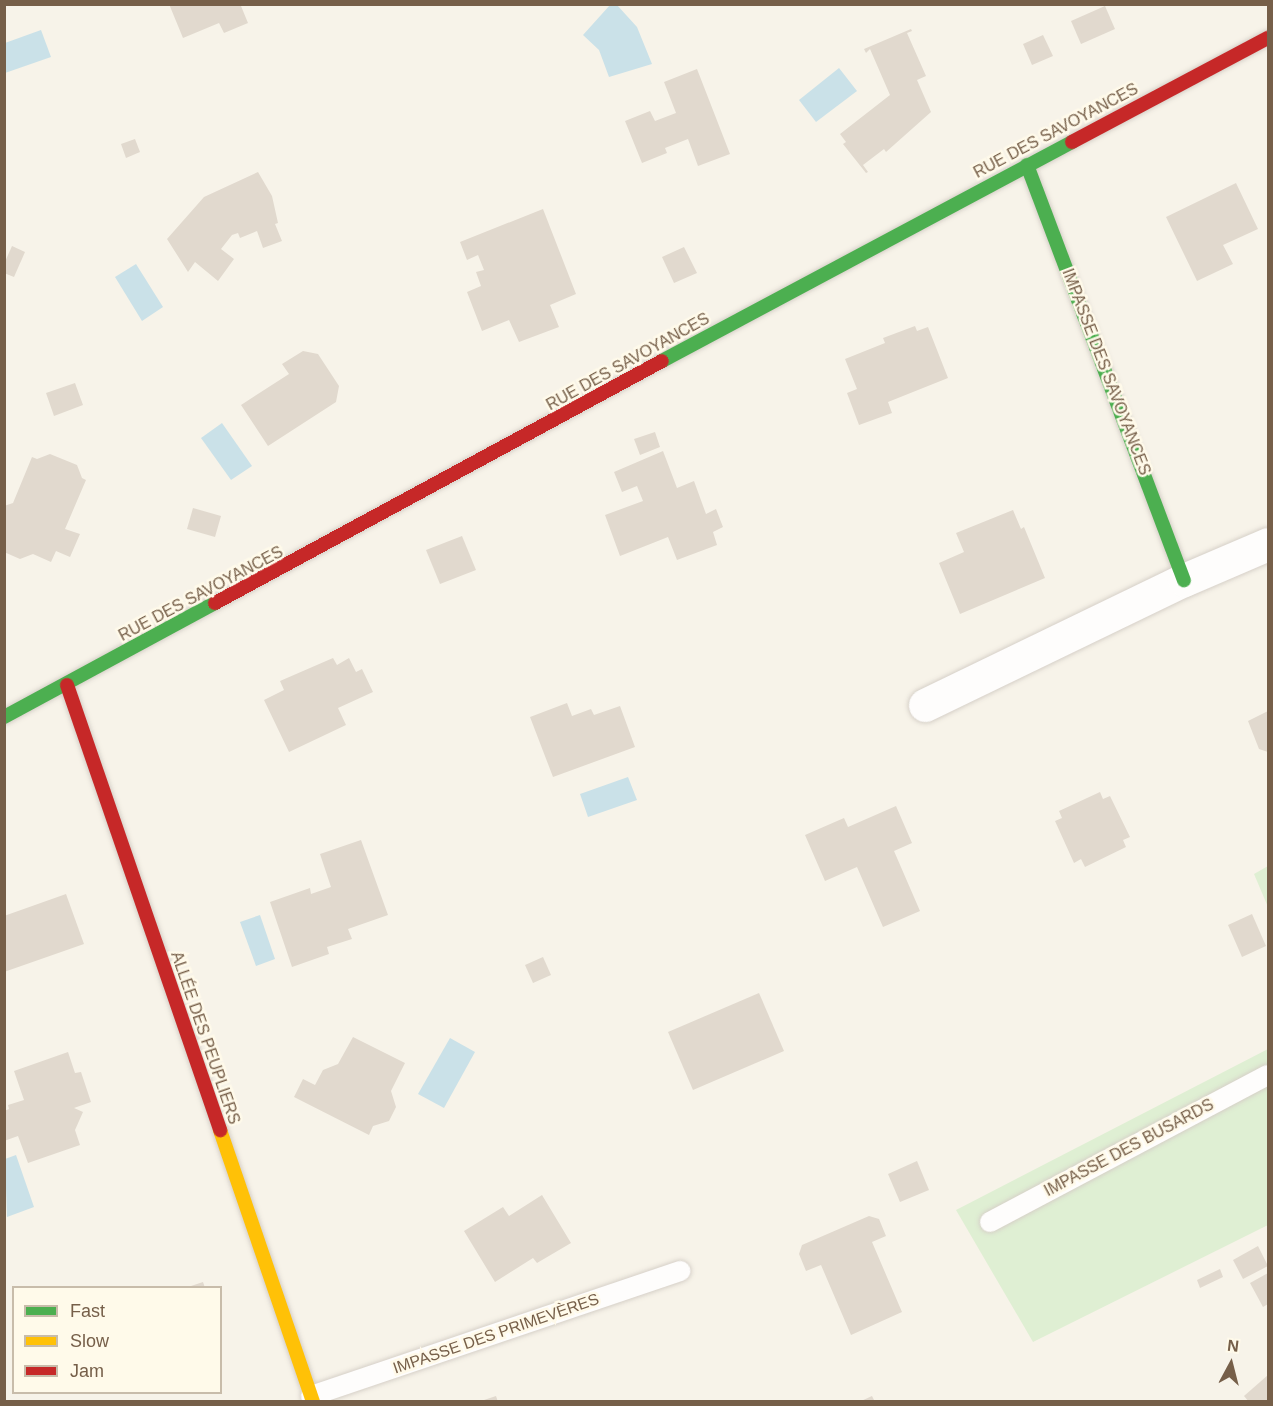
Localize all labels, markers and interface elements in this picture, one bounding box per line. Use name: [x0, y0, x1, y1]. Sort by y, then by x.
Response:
street label: RUE DES SAVOYANCES: [971, 79, 1141, 183]
street label: IMPASSE DES SAVOYANCES: [1058, 266, 1154, 478]
street label: RUE DES SAVOYANCES: [543, 309, 713, 415]
street label: RUE DES SAVOYANCES: [116, 542, 286, 646]
street label: ALLÉE DES PEUPLIERS: [166, 949, 244, 1127]
street label: IMPASSE DES BUSARDS: [1041, 1095, 1217, 1201]
legend: [12, 1286, 222, 1394]
street label: IMPASSE DES PRIMEVÈRES: [390, 1290, 602, 1378]
text: Fast: [70, 1301, 105, 1321]
text: Slow: [70, 1331, 109, 1351]
north arrow: [1201, 1334, 1261, 1394]
text: N: [1226, 1336, 1240, 1355]
text: Jam: [70, 1361, 104, 1381]

